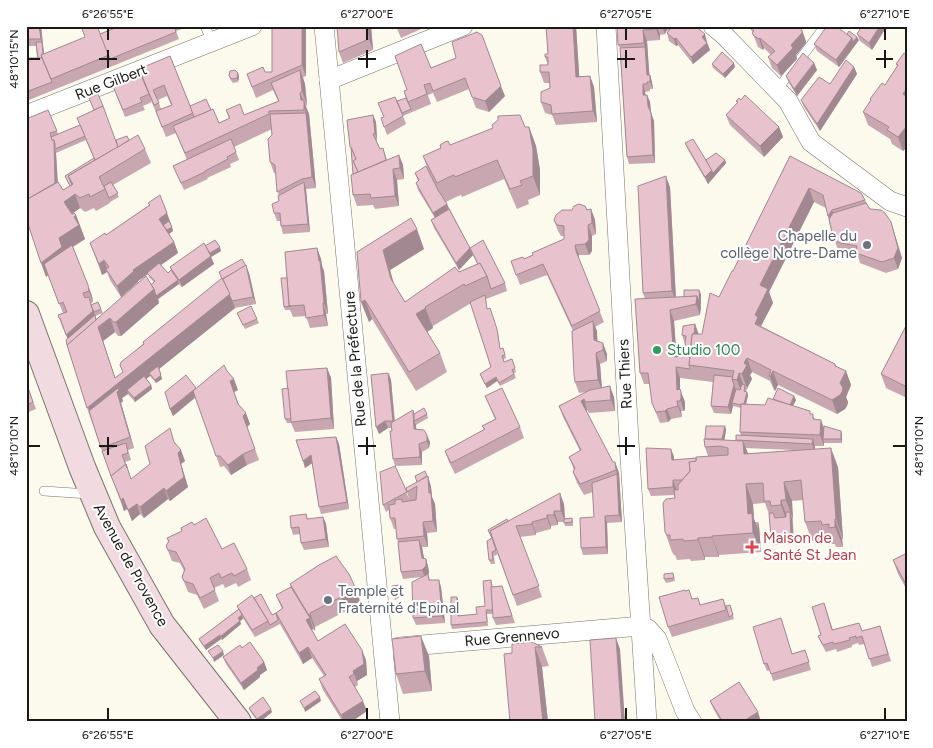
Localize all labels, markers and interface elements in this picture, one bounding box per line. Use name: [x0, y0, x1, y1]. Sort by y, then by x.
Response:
text: 6°26'55"E: [82, 7, 134, 21]
text: 6°27'00"E: [340, 7, 394, 21]
text: 6°27'05"E: [600, 7, 652, 21]
text: 6°27'10"E: [860, 7, 910, 21]
text: 48°10'15"N: [7, 29, 21, 89]
street label: Rue Gilbert: [73, 60, 150, 104]
place label: Chapelle du collège Notre-Dame: [720, 227, 857, 262]
marker: Chapelle du collège Notre-Dame: [861, 239, 873, 251]
street label: Rue de la Préfecture: [340, 290, 370, 428]
street label: Rue Thiers: [614, 339, 636, 409]
place label: Studio 100: [667, 341, 740, 359]
marker: Studio 100: [651, 344, 663, 356]
text: 48°10'10"N: [7, 416, 21, 476]
text: 48°10'10"N: [912, 416, 926, 476]
street label: Avenue de Provence: [90, 500, 172, 630]
place label: Maison de Santé St Jean: [763, 529, 856, 564]
marker: Maison de Santé St Jean: [745, 540, 759, 554]
place label: Temple et Fraternité d'Epinal: [338, 582, 459, 617]
marker: Temple et Fraternité d'Epinal: [322, 594, 334, 606]
street label: Rue Grennevo: [464, 624, 561, 650]
text: 6°26'55"E: [82, 728, 134, 742]
text: 6°27'00"E: [340, 728, 394, 742]
text: 6°27'05"E: [600, 728, 652, 742]
text: 6°27'10"E: [860, 728, 910, 742]

